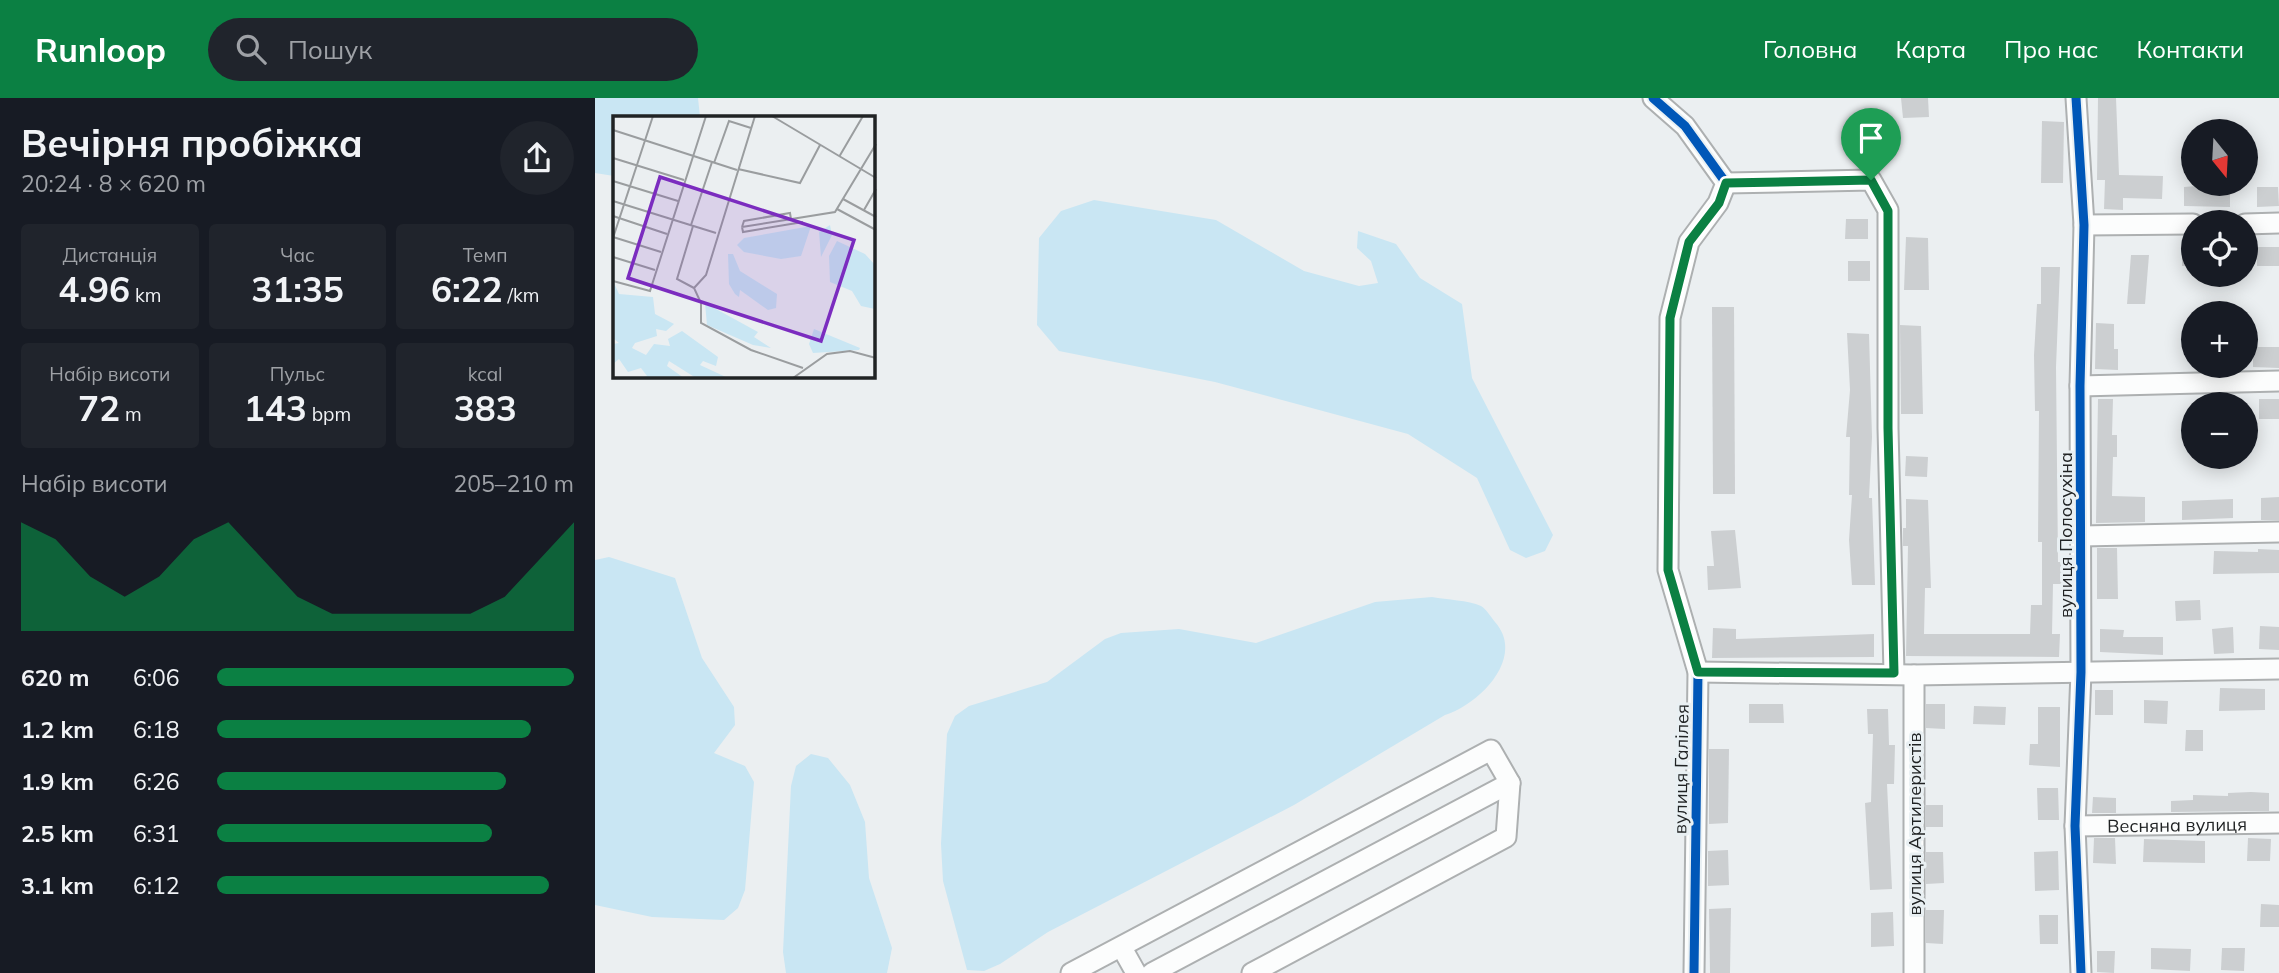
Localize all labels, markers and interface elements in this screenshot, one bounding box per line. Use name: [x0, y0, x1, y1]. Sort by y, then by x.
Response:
search box: [208, 18, 698, 81]
text: Runloop: [35, 29, 166, 70]
icon: search: [232, 30, 270, 68]
text: Пошук: [288, 33, 372, 66]
text: Головна: [1763, 34, 1857, 64]
text: Карта: [1895, 34, 1966, 64]
text: Про нас: [2004, 34, 2098, 64]
text: Контакти: [2136, 34, 2244, 64]
pin: [1841, 108, 1901, 180]
inset map: [613, 116, 875, 378]
text: Вечірня пробіжка: [21, 119, 363, 167]
icon: arrive: [1852, 119, 1890, 157]
north arrow: [2181, 119, 2257, 196]
map controls: [2181, 119, 2258, 469]
button: share: [500, 121, 574, 195]
text: 20:24 · 8 × 620 m: [21, 169, 206, 198]
button: locate: [2181, 210, 2258, 287]
text: Дистанція: [63, 243, 157, 267]
text: Час: [280, 243, 315, 267]
text: Темп: [463, 243, 507, 267]
text: 4.96: [58, 267, 130, 311]
text: 31:35: [251, 267, 344, 311]
text: 6:22: [431, 267, 503, 311]
text: km: [130, 283, 161, 307]
text: /km: [503, 283, 539, 307]
button: +: [2181, 301, 2258, 378]
text: Набір висоти: [49, 362, 170, 386]
text: Пульс: [270, 362, 325, 386]
text: kcal: [468, 362, 503, 386]
text: 72: [78, 386, 120, 430]
text: 143: [244, 386, 307, 430]
text: 383: [454, 386, 517, 430]
button: −: [2181, 392, 2258, 469]
text: m: [120, 402, 142, 426]
text: bpm: [307, 402, 351, 426]
street label: вулиця Полосухіна: [2054, 452, 2077, 618]
text: Набір висоти: [21, 469, 167, 498]
text: 205–210 m: [453, 469, 574, 498]
text: 620 m: [21, 663, 89, 692]
text: 6:06: [133, 663, 180, 692]
street label: вулиця Галілея: [1668, 704, 1694, 834]
text: 1.2 km: [21, 715, 94, 744]
text: 6:18: [133, 715, 180, 744]
street label: вулиця Артилеристів: [1903, 732, 1926, 916]
text: 1.9 km: [21, 767, 94, 796]
text: 6:26: [133, 767, 180, 796]
street label: Весняна вулиця: [2107, 812, 2247, 837]
text: 2.5 km: [21, 819, 94, 848]
text: 6:31: [133, 819, 180, 848]
text: 3.1 km: [21, 871, 94, 900]
text: 6:12: [133, 871, 180, 900]

